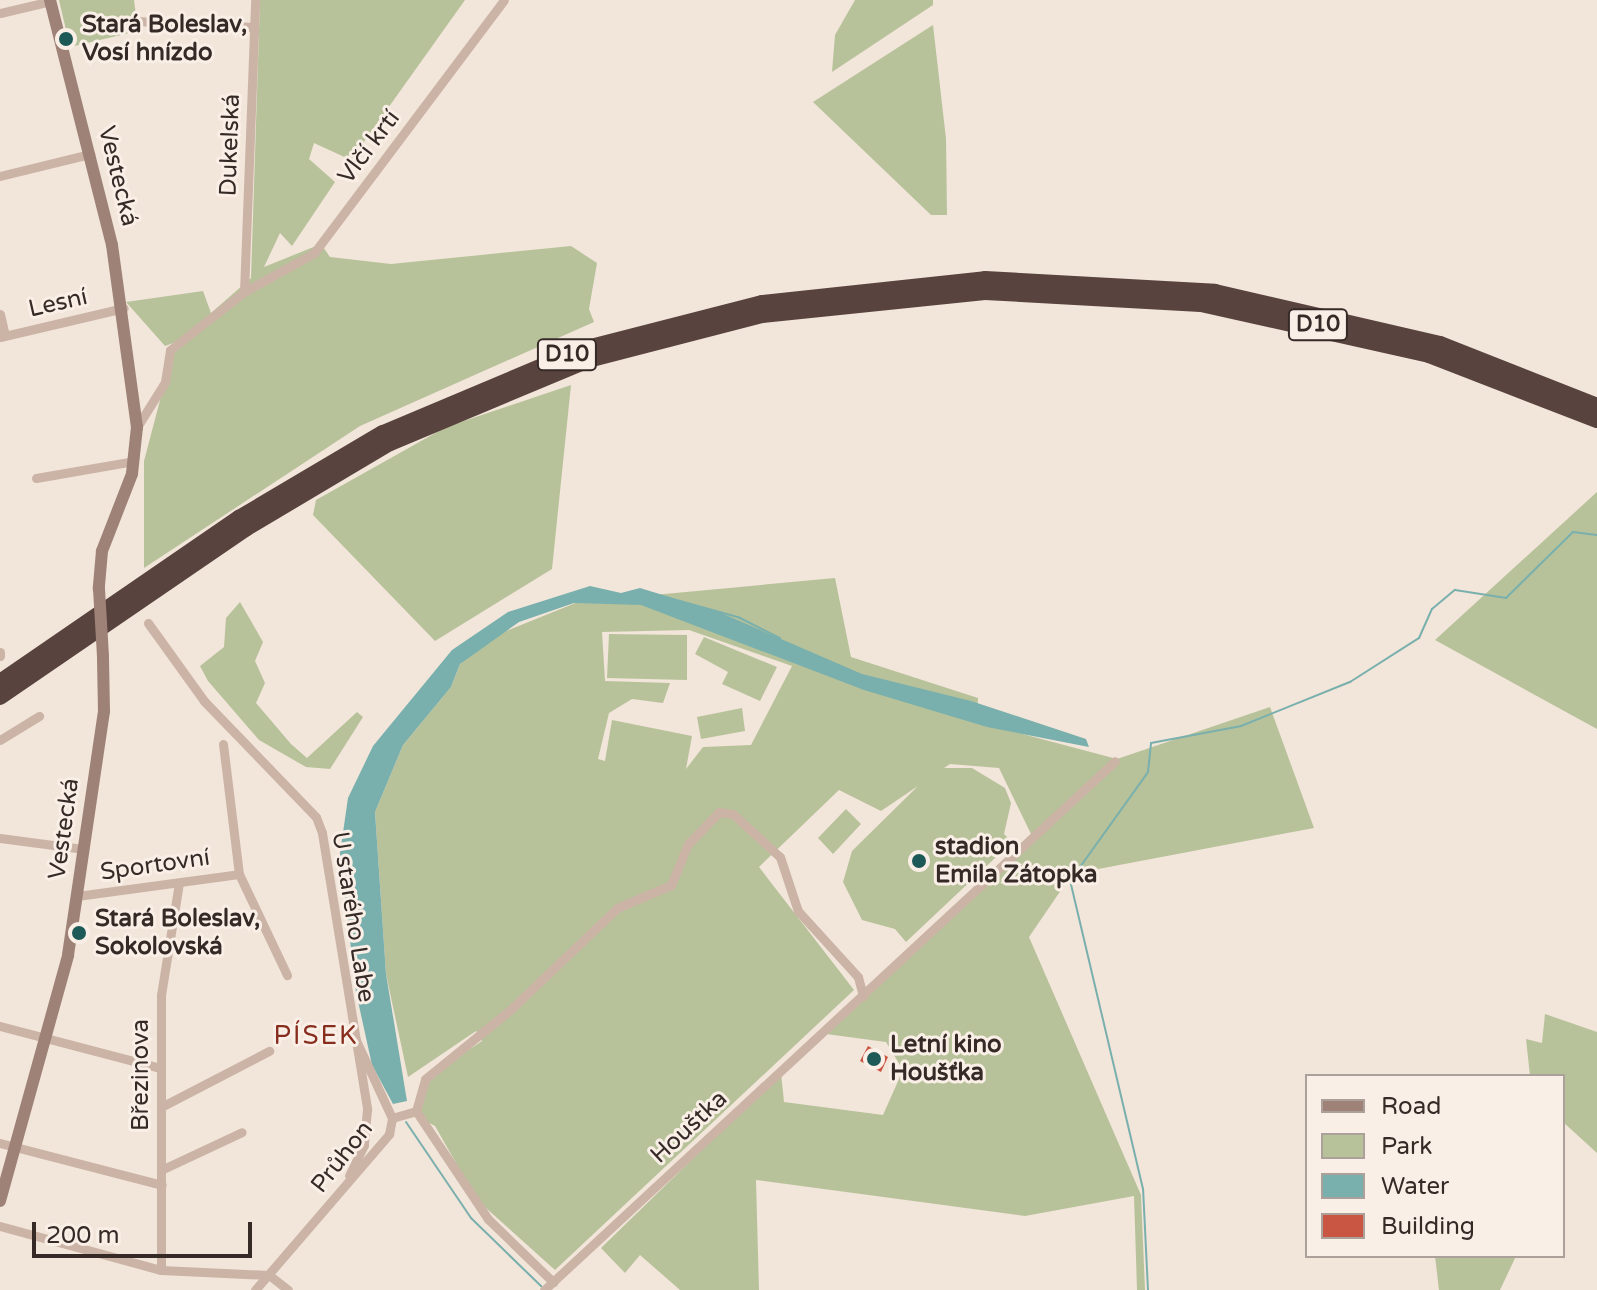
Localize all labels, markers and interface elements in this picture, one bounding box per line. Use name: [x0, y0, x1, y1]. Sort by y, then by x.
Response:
place label: Stará Boleslav, Vosí hnízdo: [82, 11, 247, 67]
marker: Stará Boleslav, Vosí hnízdo: [57, 30, 75, 48]
street label: Dukelská: [214, 93, 246, 197]
street label: Vlčí krtí: [332, 104, 406, 190]
street label: Vestecká: [92, 123, 144, 229]
street label: Lesní: [26, 282, 90, 324]
road number: D10: [1286, 307, 1350, 343]
road number: D10: [535, 337, 599, 373]
street label: Vestecká: [43, 776, 85, 882]
street label: U starého Labe: [325, 830, 381, 1004]
place label: stadion Emila Zátopka: [935, 833, 1097, 889]
street label: Sportovní: [98, 843, 212, 887]
marker: stadion Emila Zátopka: [910, 852, 928, 870]
place label: Stará Boleslav, Sokolovská: [95, 905, 260, 961]
marker: Stará Boleslav, Sokolovská: [70, 924, 88, 942]
street label: Březinova: [127, 1019, 155, 1131]
district label: PÍSEK: [274, 1020, 358, 1052]
place label: Letní kino Houšťka: [890, 1031, 1002, 1087]
marker: Letní kino Houšťka: [865, 1050, 883, 1068]
legend: [1305, 1074, 1565, 1258]
street label: Houštka: [645, 1084, 733, 1170]
text: Road: [1381, 1092, 1441, 1121]
street label: Průhon: [305, 1115, 379, 1199]
text: Park: [1381, 1132, 1432, 1161]
text: Water: [1381, 1172, 1449, 1201]
scale bar: [36, 1206, 256, 1256]
text: Building: [1381, 1212, 1475, 1241]
text: 200 m: [46, 1221, 120, 1250]

